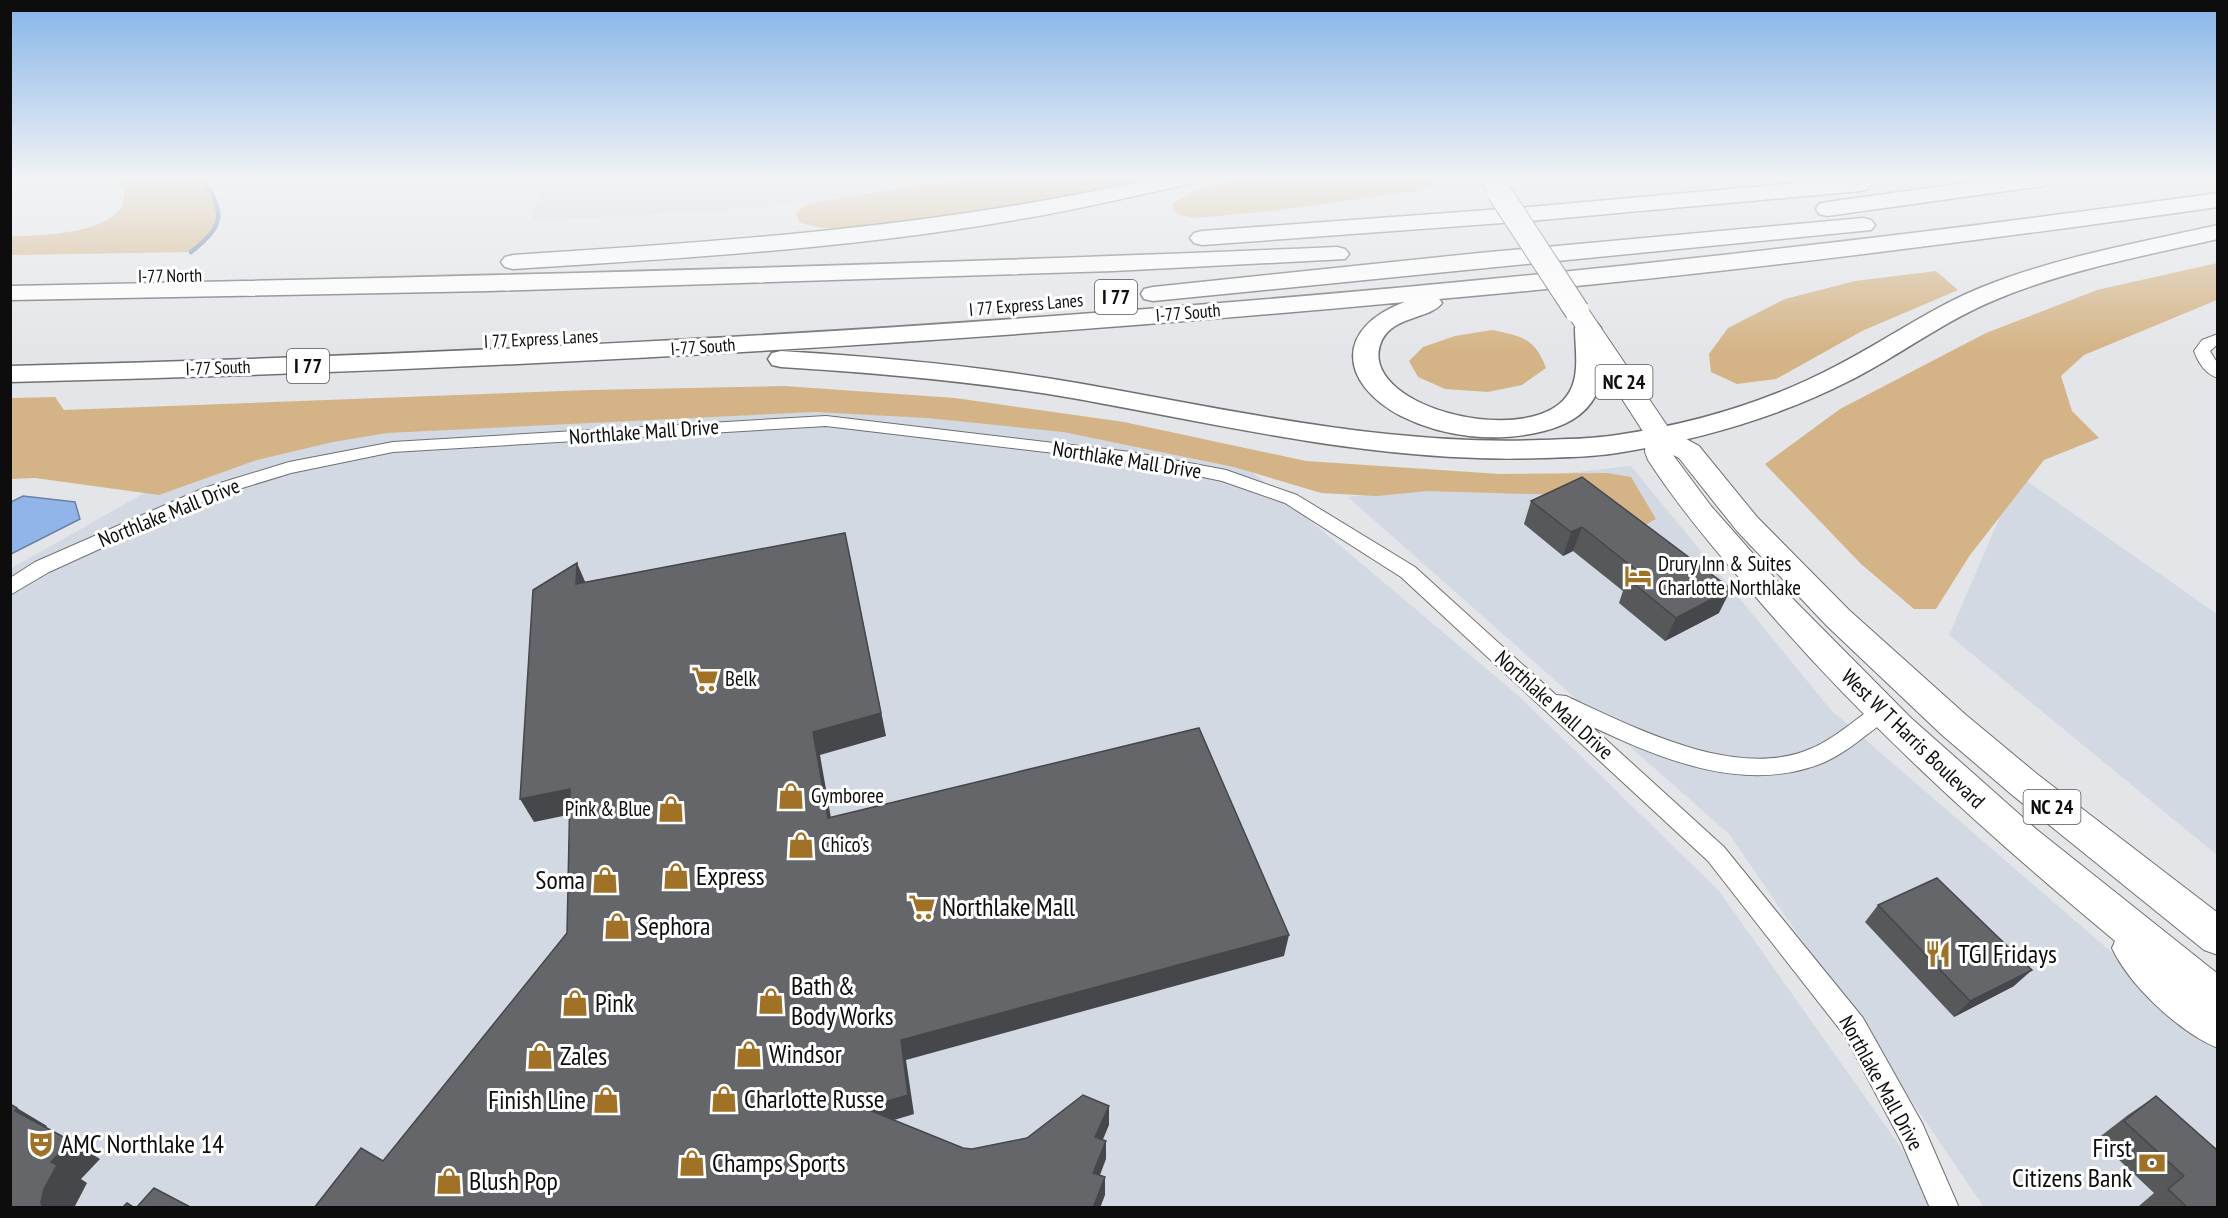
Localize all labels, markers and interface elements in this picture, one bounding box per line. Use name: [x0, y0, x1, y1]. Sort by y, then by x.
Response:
street label: I-77 North: [138, 263, 202, 288]
road number: I 77: [1095, 280, 1137, 314]
street label: I 77 Express Lanes: [968, 288, 1084, 321]
street label: I-77 South: [1155, 298, 1221, 327]
street label: I 77 Express Lanes: [483, 324, 599, 353]
street label: I-77 South: [670, 333, 736, 360]
road number: I 77: [287, 349, 329, 383]
street label: I-77 South: [185, 355, 251, 380]
road number: NC 24: [1596, 365, 1652, 399]
street label: Northlake Mall Drive: [568, 413, 720, 450]
street label: Northlake Mall Drive: [1051, 434, 1203, 485]
street label: Northlake Mall Drive: [94, 472, 243, 553]
place label: Drury Inn & Suites Charlotte Northlake: [1658, 550, 1801, 601]
hotel icon: Drury Inn & Suites Charlotte Northlake: [1623, 561, 1653, 591]
street label: Northlake Mall Drive: [1490, 644, 1619, 765]
street label: West W T Harris Boulevard: [1836, 663, 1991, 814]
supermarket icon: Belk: [690, 664, 720, 694]
place label: Belk: [725, 665, 757, 692]
shop icon: Gymboree: [776, 781, 806, 811]
place label: Gymboree: [811, 782, 884, 809]
road number: NC 24: [2024, 790, 2080, 824]
shop icon: Pink & Blue: [656, 794, 686, 824]
place label: Pink & Blue: [565, 795, 651, 822]
shop icon: Chico's: [786, 830, 816, 860]
place label: Chico's: [821, 831, 869, 858]
place label: Express: [696, 859, 765, 892]
shop icon: Express: [661, 861, 691, 891]
place label: Soma: [535, 863, 585, 896]
shop icon: Soma: [590, 865, 620, 895]
place label: Northlake Mall: [942, 890, 1075, 923]
supermarket icon: Northlake Mall: [907, 892, 937, 922]
place label: Sephora: [637, 909, 710, 942]
shop icon: Sephora: [602, 911, 632, 941]
place label: TGI Fridays: [1958, 937, 2057, 970]
restaurant icon: TGI Fridays: [1923, 939, 1953, 969]
place label: Bath & Body Works: [791, 969, 894, 1032]
place label: Pink: [595, 986, 634, 1019]
shop icon: Bath & Body Works: [756, 986, 786, 1016]
shop icon: Pink: [560, 988, 590, 1018]
street label: Northlake Mall Drive: [1833, 1011, 1930, 1155]
place label: Windsor: [769, 1037, 842, 1070]
place label: Zales: [560, 1039, 607, 1072]
shop icon: Windsor: [734, 1039, 764, 1069]
shop icon: Zales: [525, 1041, 555, 1071]
place label: Charlotte Russe: [744, 1082, 885, 1115]
place label: Finish Line: [488, 1083, 586, 1116]
shop icon: Charlotte Russe: [709, 1084, 739, 1114]
shop icon: Finish Line: [591, 1085, 621, 1115]
place label: AMC Northlake 14: [61, 1127, 224, 1160]
theatre icon: AMC Northlake 14: [26, 1129, 56, 1159]
place label: First Citizens Bank: [2012, 1131, 2132, 1194]
place label: Champs Sports: [712, 1146, 846, 1179]
shop icon: Champs Sports: [677, 1148, 707, 1178]
bank icon: First Citizens Bank: [2137, 1148, 2167, 1178]
place label: Blush Pop: [469, 1164, 558, 1197]
shop icon: Blush Pop: [434, 1166, 464, 1196]

